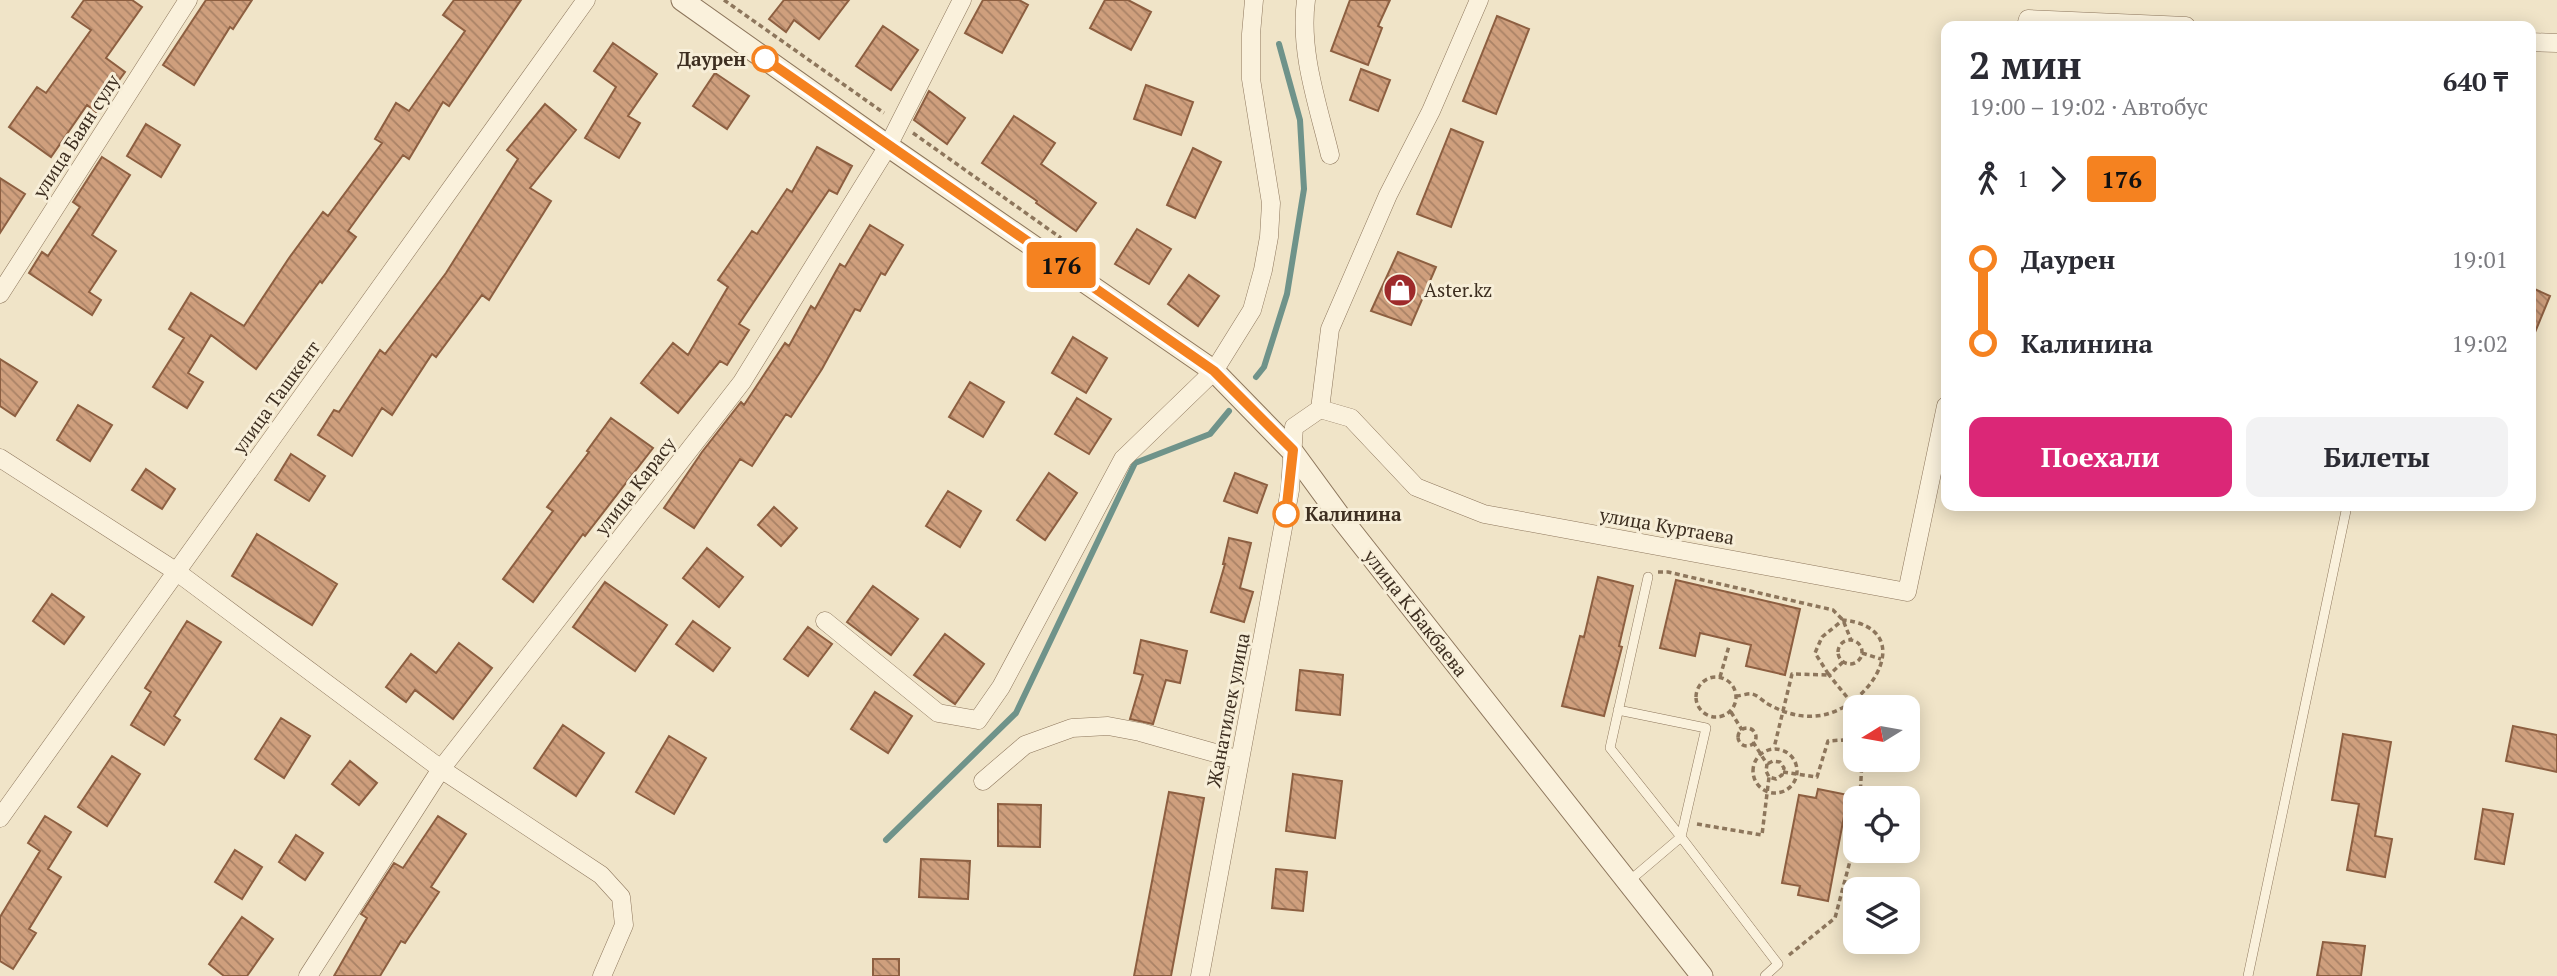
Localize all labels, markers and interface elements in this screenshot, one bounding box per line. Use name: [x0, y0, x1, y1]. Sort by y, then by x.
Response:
text: 2 мин: [1969, 40, 2082, 90]
place label: Даурен: [677, 46, 746, 71]
marker: Даурен: [752, 46, 778, 72]
text: 640 ₸: [2443, 64, 2508, 98]
street label: улица Баян сулу: [26, 69, 125, 203]
text: 19:00 – 19:02 · Автобус: [1969, 91, 2208, 122]
icon: walk: [1969, 160, 2007, 198]
icon: forward: [2039, 160, 2077, 198]
text: 1: [2017, 163, 2029, 194]
text: 176: [2101, 163, 2142, 195]
line badge: 176: [1021, 242, 1101, 288]
text: Даурен: [2021, 242, 2115, 276]
text: 19:01: [2451, 244, 2508, 275]
text: 176: [1041, 249, 1081, 281]
shop icon: Aster.kz: [1381, 271, 1419, 309]
place label: Aster.kz: [1424, 277, 1492, 302]
text: Калинина: [2021, 326, 2153, 360]
text: 19:02: [2451, 328, 2508, 359]
street label: улица Ташкент: [225, 335, 325, 459]
button: Поехали: [1969, 417, 2232, 497]
button: Билеты: [2246, 417, 2508, 497]
street label: улица Карасу: [588, 431, 681, 541]
marker: Калинина: [1273, 501, 1299, 527]
place label: Калинина: [1305, 501, 1402, 526]
street label: улица Куртаева: [1597, 501, 1737, 550]
street label: улица К.Бакбаева: [1358, 543, 1474, 682]
street label: Жанатилек улица: [1200, 630, 1255, 789]
north arrow: [1843, 695, 1920, 772]
map controls: [1843, 695, 1920, 954]
button: locate: [1843, 786, 1920, 863]
button: layers: [1843, 877, 1920, 954]

